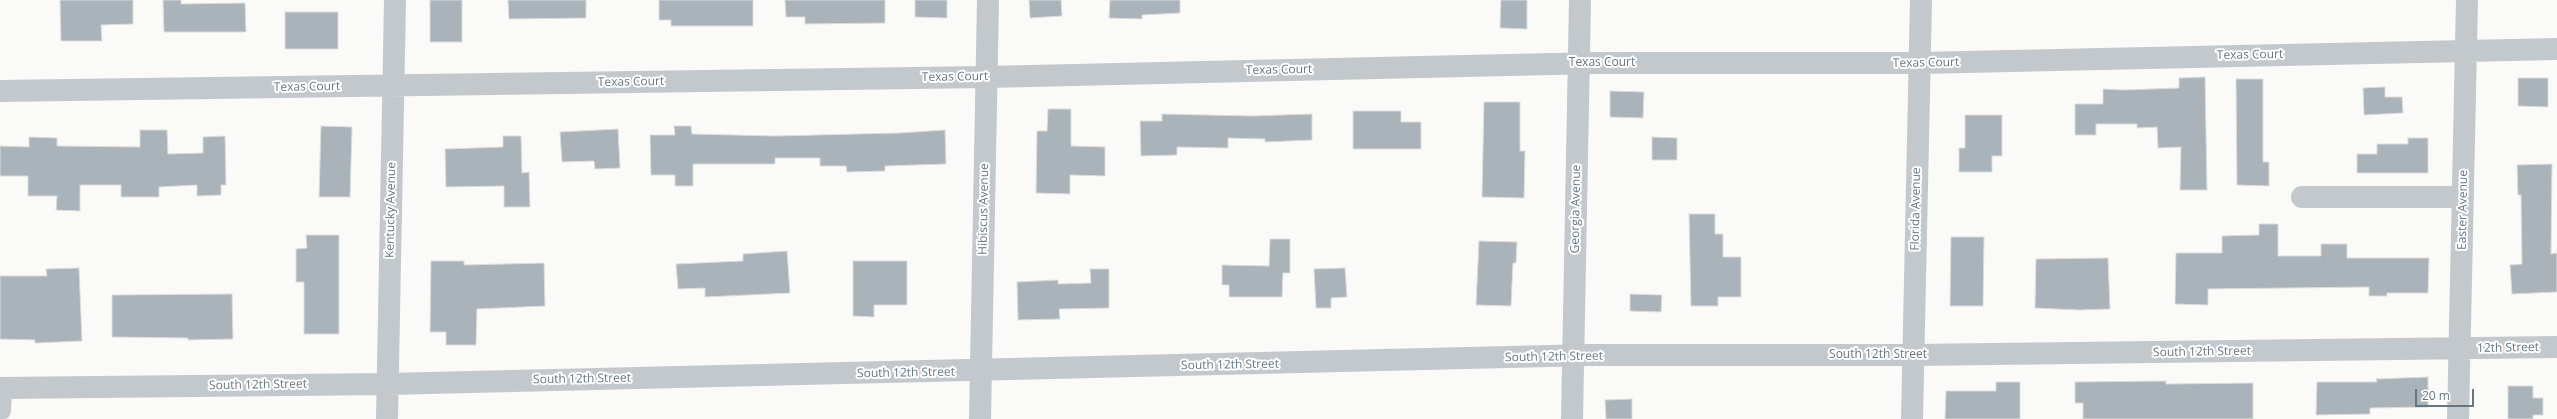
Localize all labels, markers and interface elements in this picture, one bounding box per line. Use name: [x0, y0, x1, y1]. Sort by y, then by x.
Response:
street label: Texas Court: [2217, 47, 2283, 63]
street label: Texas Court: [1893, 55, 1959, 71]
street label: Texas Court: [1569, 56, 1635, 70]
street label: Texas Court: [1246, 62, 1312, 78]
street label: Texas Court: [922, 69, 988, 85]
street label: Texas Court: [598, 74, 664, 90]
street label: Texas Court: [274, 79, 340, 95]
street label: Kentucky Avenue: [383, 162, 399, 258]
street label: Hibiscus Avenue: [976, 163, 992, 255]
street label: Georgia Avenue: [1568, 165, 1584, 253]
street label: Florida Avenue: [1908, 167, 1924, 251]
street label: Easter Avenue: [2455, 170, 2471, 250]
street label: 12th Street: [2477, 340, 2539, 356]
street label: South 12th Street: [2153, 344, 2251, 360]
street label: South 12th Street: [1829, 348, 1927, 362]
street label: South 12th Street: [1505, 349, 1603, 365]
street label: South 12th Street: [1181, 357, 1279, 373]
street label: South 12th Street: [857, 365, 955, 381]
street label: South 12th Street: [533, 371, 631, 387]
street label: South 12th Street: [209, 377, 307, 393]
scale bar: [2417, 381, 2476, 407]
text: 20 m: [2422, 387, 2450, 404]

